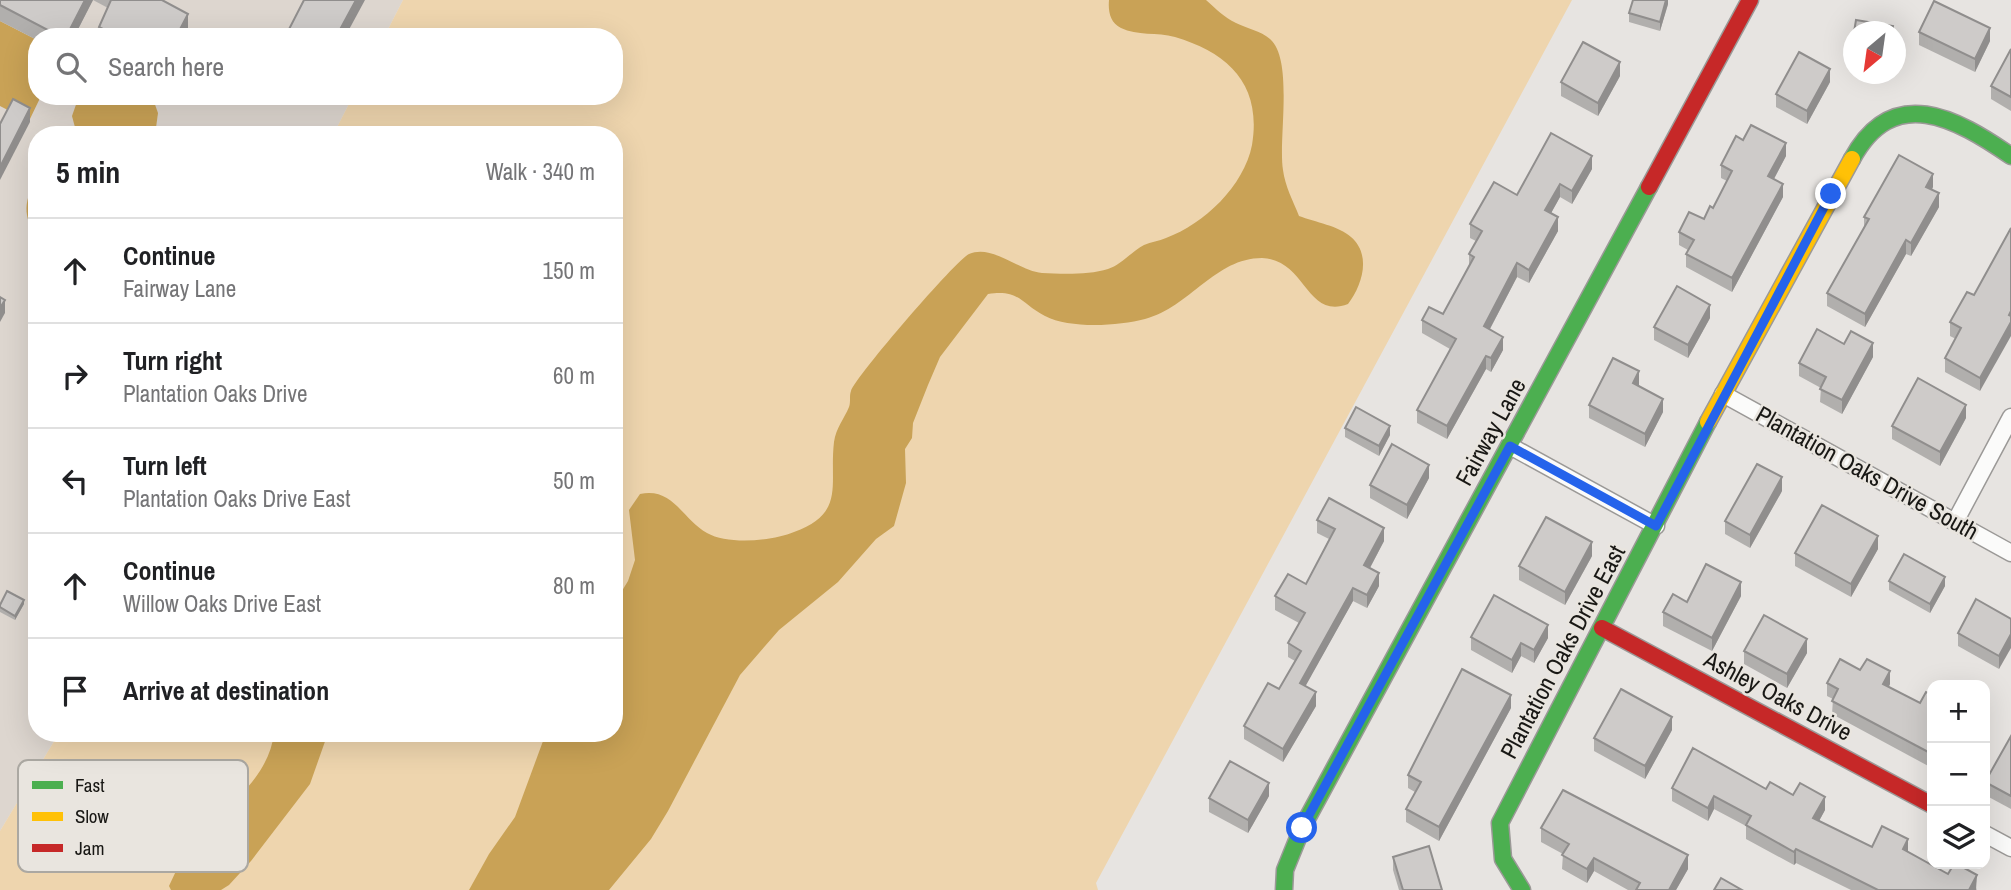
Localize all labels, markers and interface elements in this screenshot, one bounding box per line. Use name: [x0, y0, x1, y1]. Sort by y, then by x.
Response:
north arrow: [1843, 21, 1906, 84]
search box: [28, 28, 623, 105]
icon: search: [52, 48, 90, 86]
text: Search here: [108, 49, 224, 84]
text: 5 min: [56, 152, 120, 192]
text: Walk · 340 m: [486, 156, 595, 187]
route end: [1815, 178, 1846, 209]
text: Continue: [123, 238, 215, 273]
icon: ahead: [56, 252, 94, 290]
text: 150 m: [543, 255, 595, 286]
text: Fairway Lane: [123, 273, 236, 304]
text: Turn right: [123, 343, 222, 378]
icon: right: [56, 357, 94, 395]
text: 60 m: [553, 360, 595, 391]
street label: Fairway Lane: [1447, 372, 1533, 491]
text: Plantation Oaks Drive: [123, 378, 308, 409]
street label: Plantation Oaks Drive South: [1751, 398, 1984, 547]
text: Turn left: [123, 448, 207, 483]
icon: left: [56, 462, 94, 500]
text: 50 m: [553, 465, 595, 496]
text: Plantation Oaks Drive East: [123, 483, 351, 514]
street label: Plantation Oaks Drive East: [1492, 539, 1632, 764]
text: Continue: [123, 553, 215, 588]
icon: ahead: [56, 567, 94, 605]
text: 80 m: [553, 570, 595, 601]
text: Willow Oaks Drive East: [123, 588, 321, 619]
street label: Ashley Oaks Drive: [1698, 642, 1858, 747]
icon: arrive: [56, 672, 94, 710]
text: Arrive at destination: [123, 673, 329, 708]
map controls: [1927, 680, 1990, 869]
button: +: [1927, 680, 1990, 743]
button: −: [1927, 743, 1990, 806]
legend: [18, 760, 248, 872]
text: Fast: [75, 772, 105, 798]
text: Slow: [75, 803, 110, 829]
button: layers: [1927, 806, 1990, 869]
route start: [1286, 812, 1317, 843]
text: Jam: [75, 835, 104, 861]

